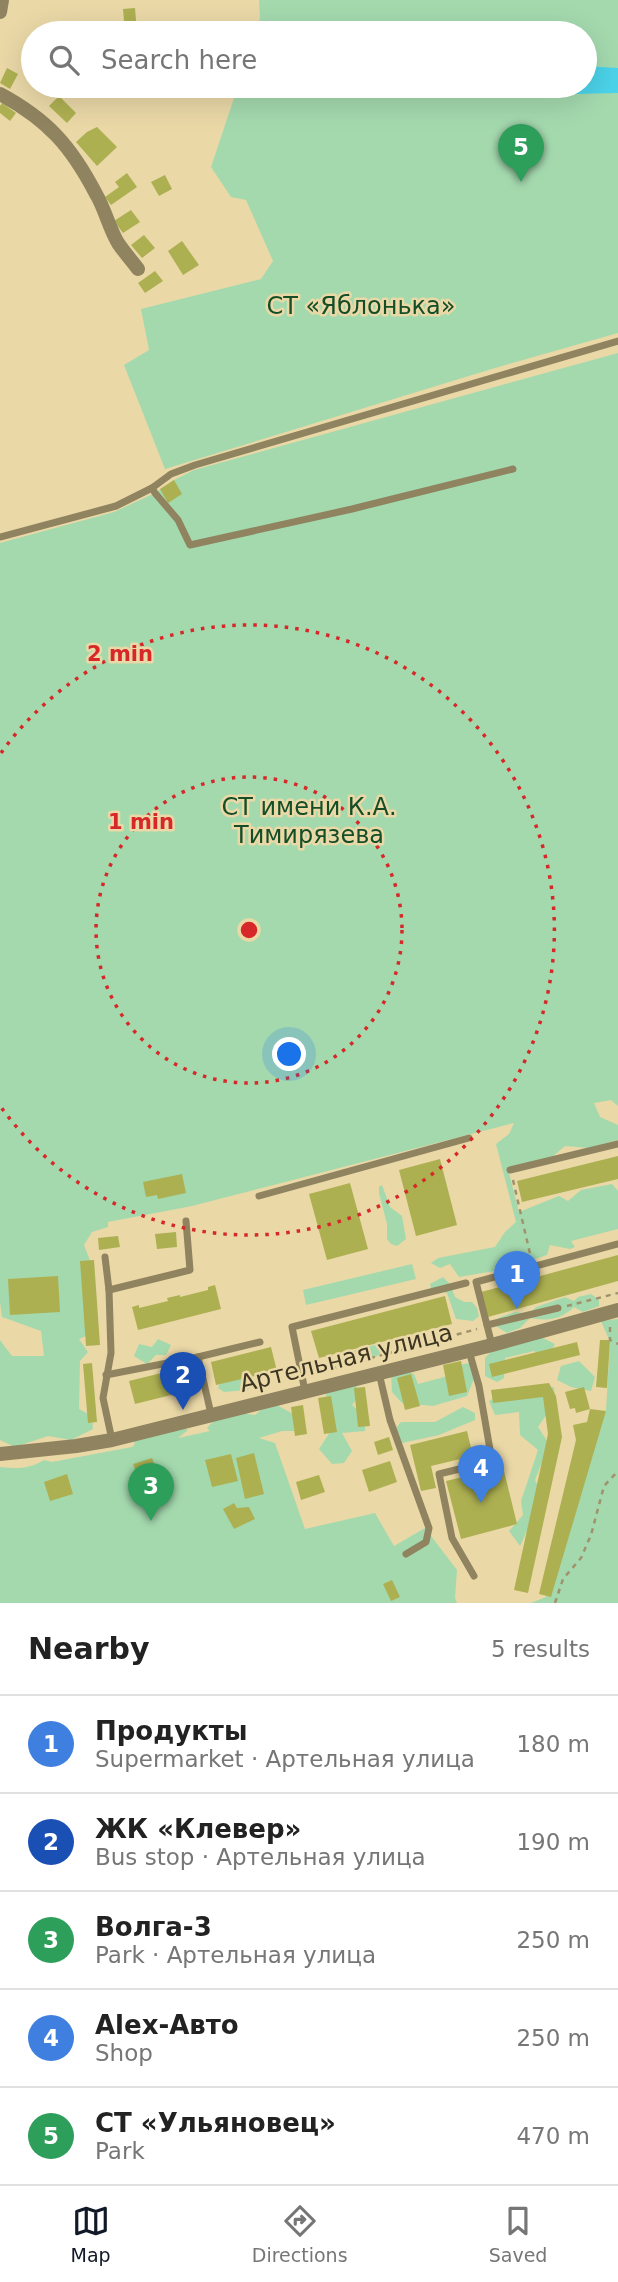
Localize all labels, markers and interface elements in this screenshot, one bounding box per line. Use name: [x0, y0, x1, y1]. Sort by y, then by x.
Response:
search box: [21, 21, 597, 98]
icon: search: [45, 41, 83, 79]
text: Search here: [101, 45, 257, 75]
pin: 5: [498, 124, 544, 182]
park label: СТ «Яблонька»: [267, 292, 455, 320]
text: 2 min: [87, 642, 153, 666]
park label: СТ имени К.А. Тимирязева: [221, 793, 397, 849]
text: 1 min: [108, 810, 174, 834]
centre of rings: [237, 918, 261, 942]
your location: [272, 1037, 306, 1071]
pin: 1: [494, 1251, 540, 1309]
street label: Артельная улица: [237, 1318, 455, 1398]
pin: 2: [160, 1352, 206, 1410]
pin: 4: [458, 1445, 504, 1503]
pin: 3: [128, 1463, 174, 1521]
text: Nearby: [28, 1631, 150, 1666]
text: 5 results: [491, 1636, 590, 1662]
text: Продукты: [95, 1716, 247, 1746]
text: 1: [43, 1731, 59, 1757]
text: 180 m: [516, 1731, 590, 1757]
text: Supermarket · Артельная улица: [95, 1746, 475, 1772]
text: ЖК «Клевер»: [95, 1814, 301, 1844]
text: 2: [43, 1829, 59, 1855]
text: 190 m: [516, 1829, 590, 1855]
text: Bus stop · Артельная улица: [95, 1844, 426, 1870]
text: Волга-3: [95, 1912, 212, 1942]
text: 3: [43, 1927, 59, 1953]
text: 250 m: [516, 1927, 590, 1953]
text: Park · Артельная улица: [95, 1942, 376, 1968]
text: Alex-Авто: [95, 2010, 239, 2040]
text: 4: [43, 2025, 59, 2051]
text: 250 m: [516, 2025, 590, 2051]
text: Shop: [95, 2040, 153, 2066]
text: СТ «Ульяновец»: [95, 2108, 336, 2138]
text: 5: [43, 2123, 59, 2149]
text: 470 m: [516, 2123, 590, 2149]
text: Park: [95, 2138, 145, 2164]
tab: Map: [71, 2202, 111, 2266]
tab: Directions: [252, 2202, 348, 2266]
tab: Saved: [489, 2202, 547, 2266]

